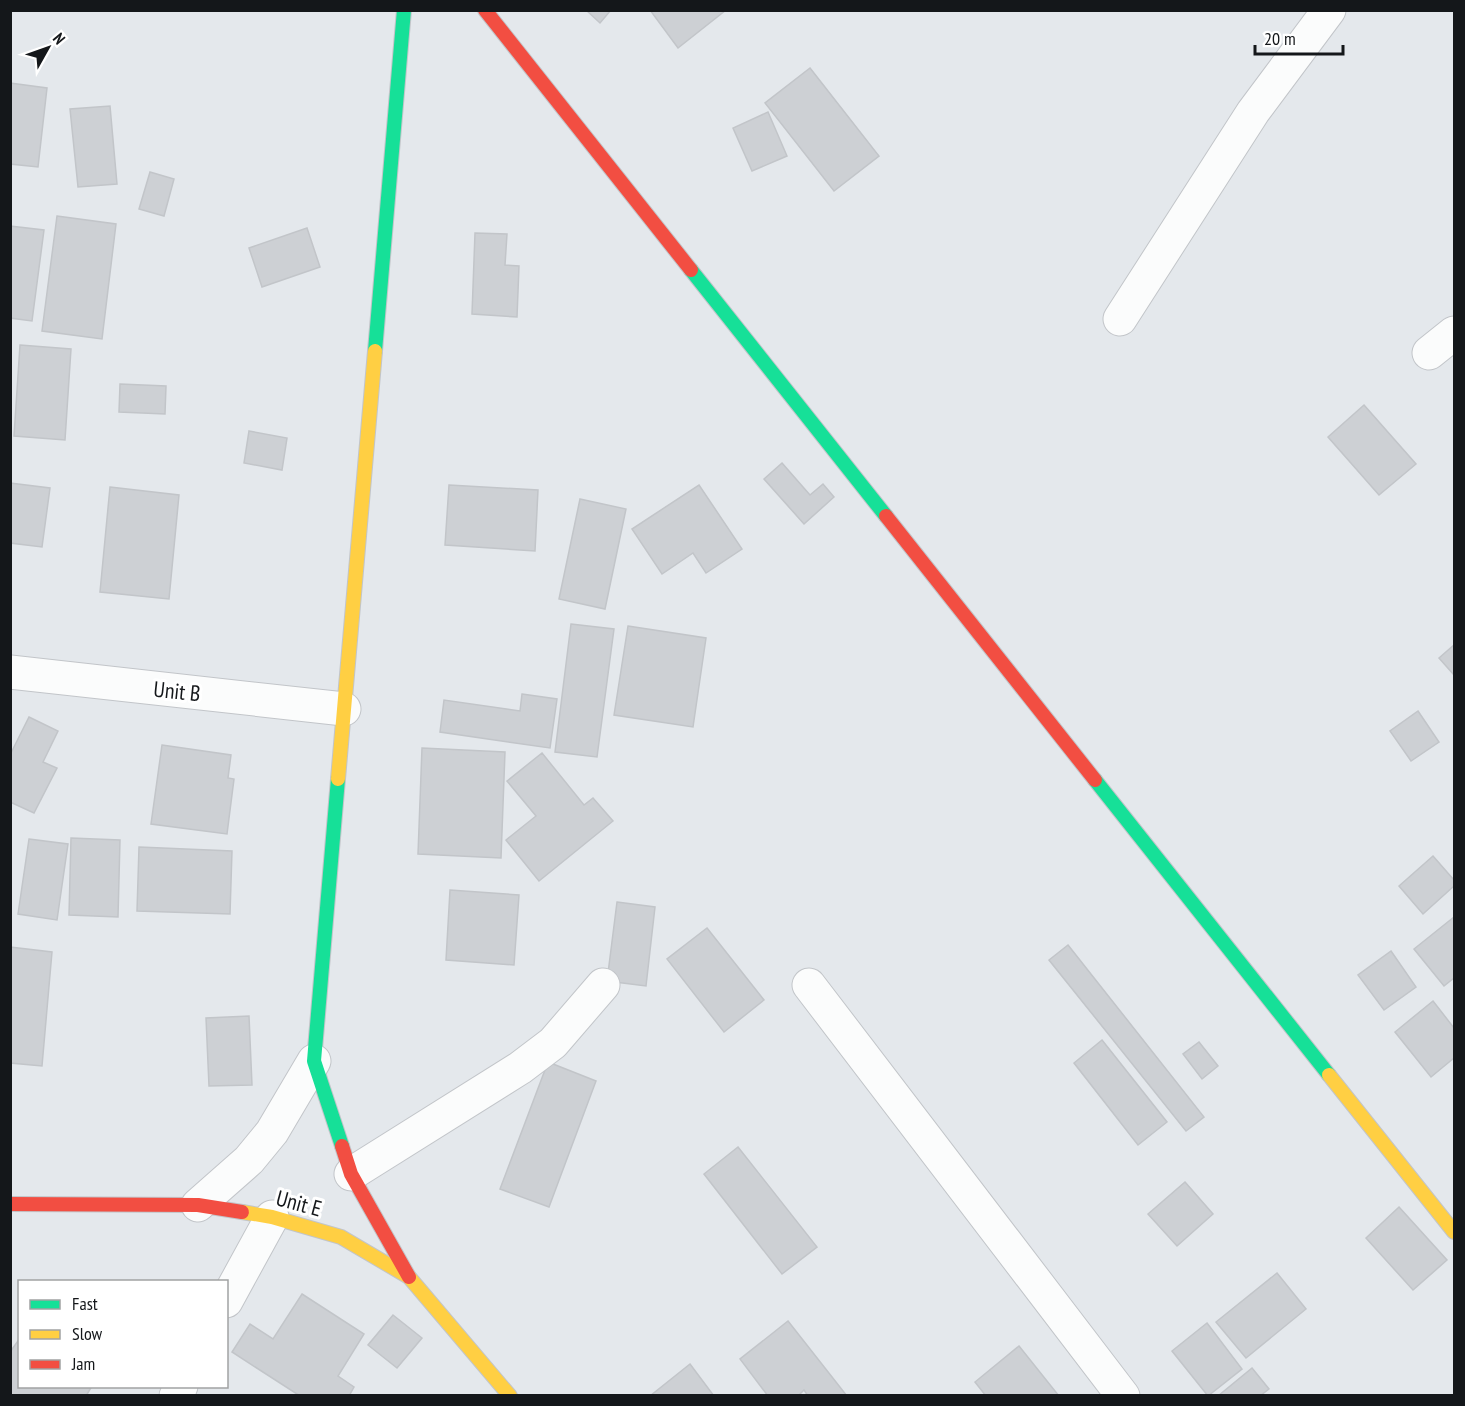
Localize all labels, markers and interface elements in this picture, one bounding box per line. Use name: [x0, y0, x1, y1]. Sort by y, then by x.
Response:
north arrow: [18, 18, 78, 78]
scale bar: [1255, 18, 1344, 56]
text: 20 m: [1264, 27, 1296, 50]
text: N: [49, 29, 70, 48]
street label: Unit B: [152, 675, 202, 707]
street label: Unit E: [273, 1184, 325, 1222]
legend: [18, 1280, 228, 1388]
text: Fast: [72, 1292, 98, 1315]
text: Slow: [72, 1322, 103, 1345]
text: Jam: [71, 1352, 95, 1375]

